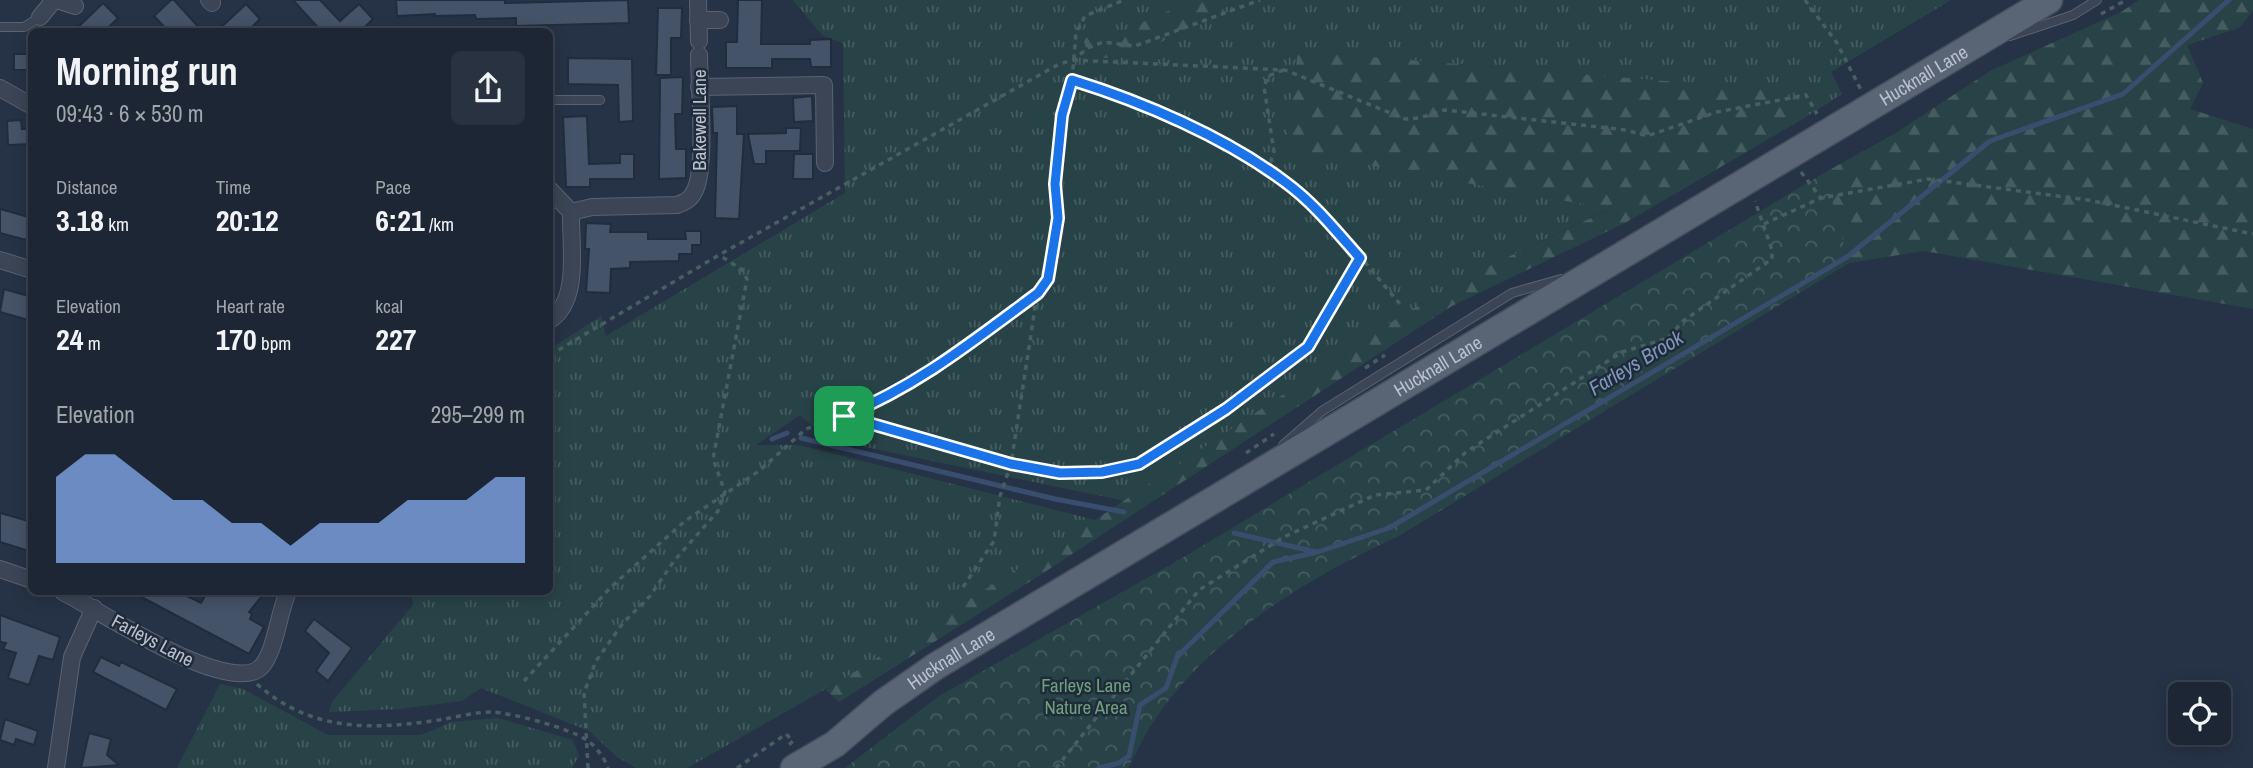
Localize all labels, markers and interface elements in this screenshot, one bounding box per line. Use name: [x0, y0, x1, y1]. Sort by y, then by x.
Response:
street label: Hucknall Lane: [1874, 39, 1973, 112]
text: Morning run: [56, 46, 238, 97]
button: share: [451, 51, 525, 125]
street label: Bakewell Lane: [686, 69, 712, 171]
text: 09:43 · 6 × 530 m: [56, 98, 203, 129]
text: Distance: [56, 174, 117, 200]
text: Time: [216, 174, 251, 200]
text: Pace: [375, 174, 411, 200]
text: 3.18: [56, 200, 104, 240]
text: 20:12: [216, 200, 279, 240]
text: 6:21: [375, 200, 425, 240]
text: km: [104, 211, 129, 237]
text: /km: [425, 211, 454, 237]
text: Elevation: [56, 293, 121, 319]
text: Heart rate: [216, 293, 285, 319]
text: kcal: [375, 293, 403, 319]
text: 24: [56, 319, 83, 359]
text: 170: [216, 319, 257, 359]
text: 227: [375, 319, 416, 359]
water label: Farleys Brook: [1583, 322, 1690, 402]
street label: Hucknall Lane: [1389, 329, 1487, 402]
text: m: [83, 330, 101, 356]
text: bpm: [257, 330, 291, 356]
pin: [814, 386, 874, 446]
icon: arrive: [825, 397, 863, 435]
text: Elevation: [56, 399, 135, 430]
text: 295–299 m: [431, 399, 525, 430]
street label: Farleys Lane: [107, 608, 199, 672]
street label: Hucknall Lane: [902, 621, 999, 695]
park label: Farleys Lane Nature Area: [1041, 672, 1131, 720]
map controls: [2168, 682, 2231, 745]
button: locate: [2168, 682, 2231, 745]

